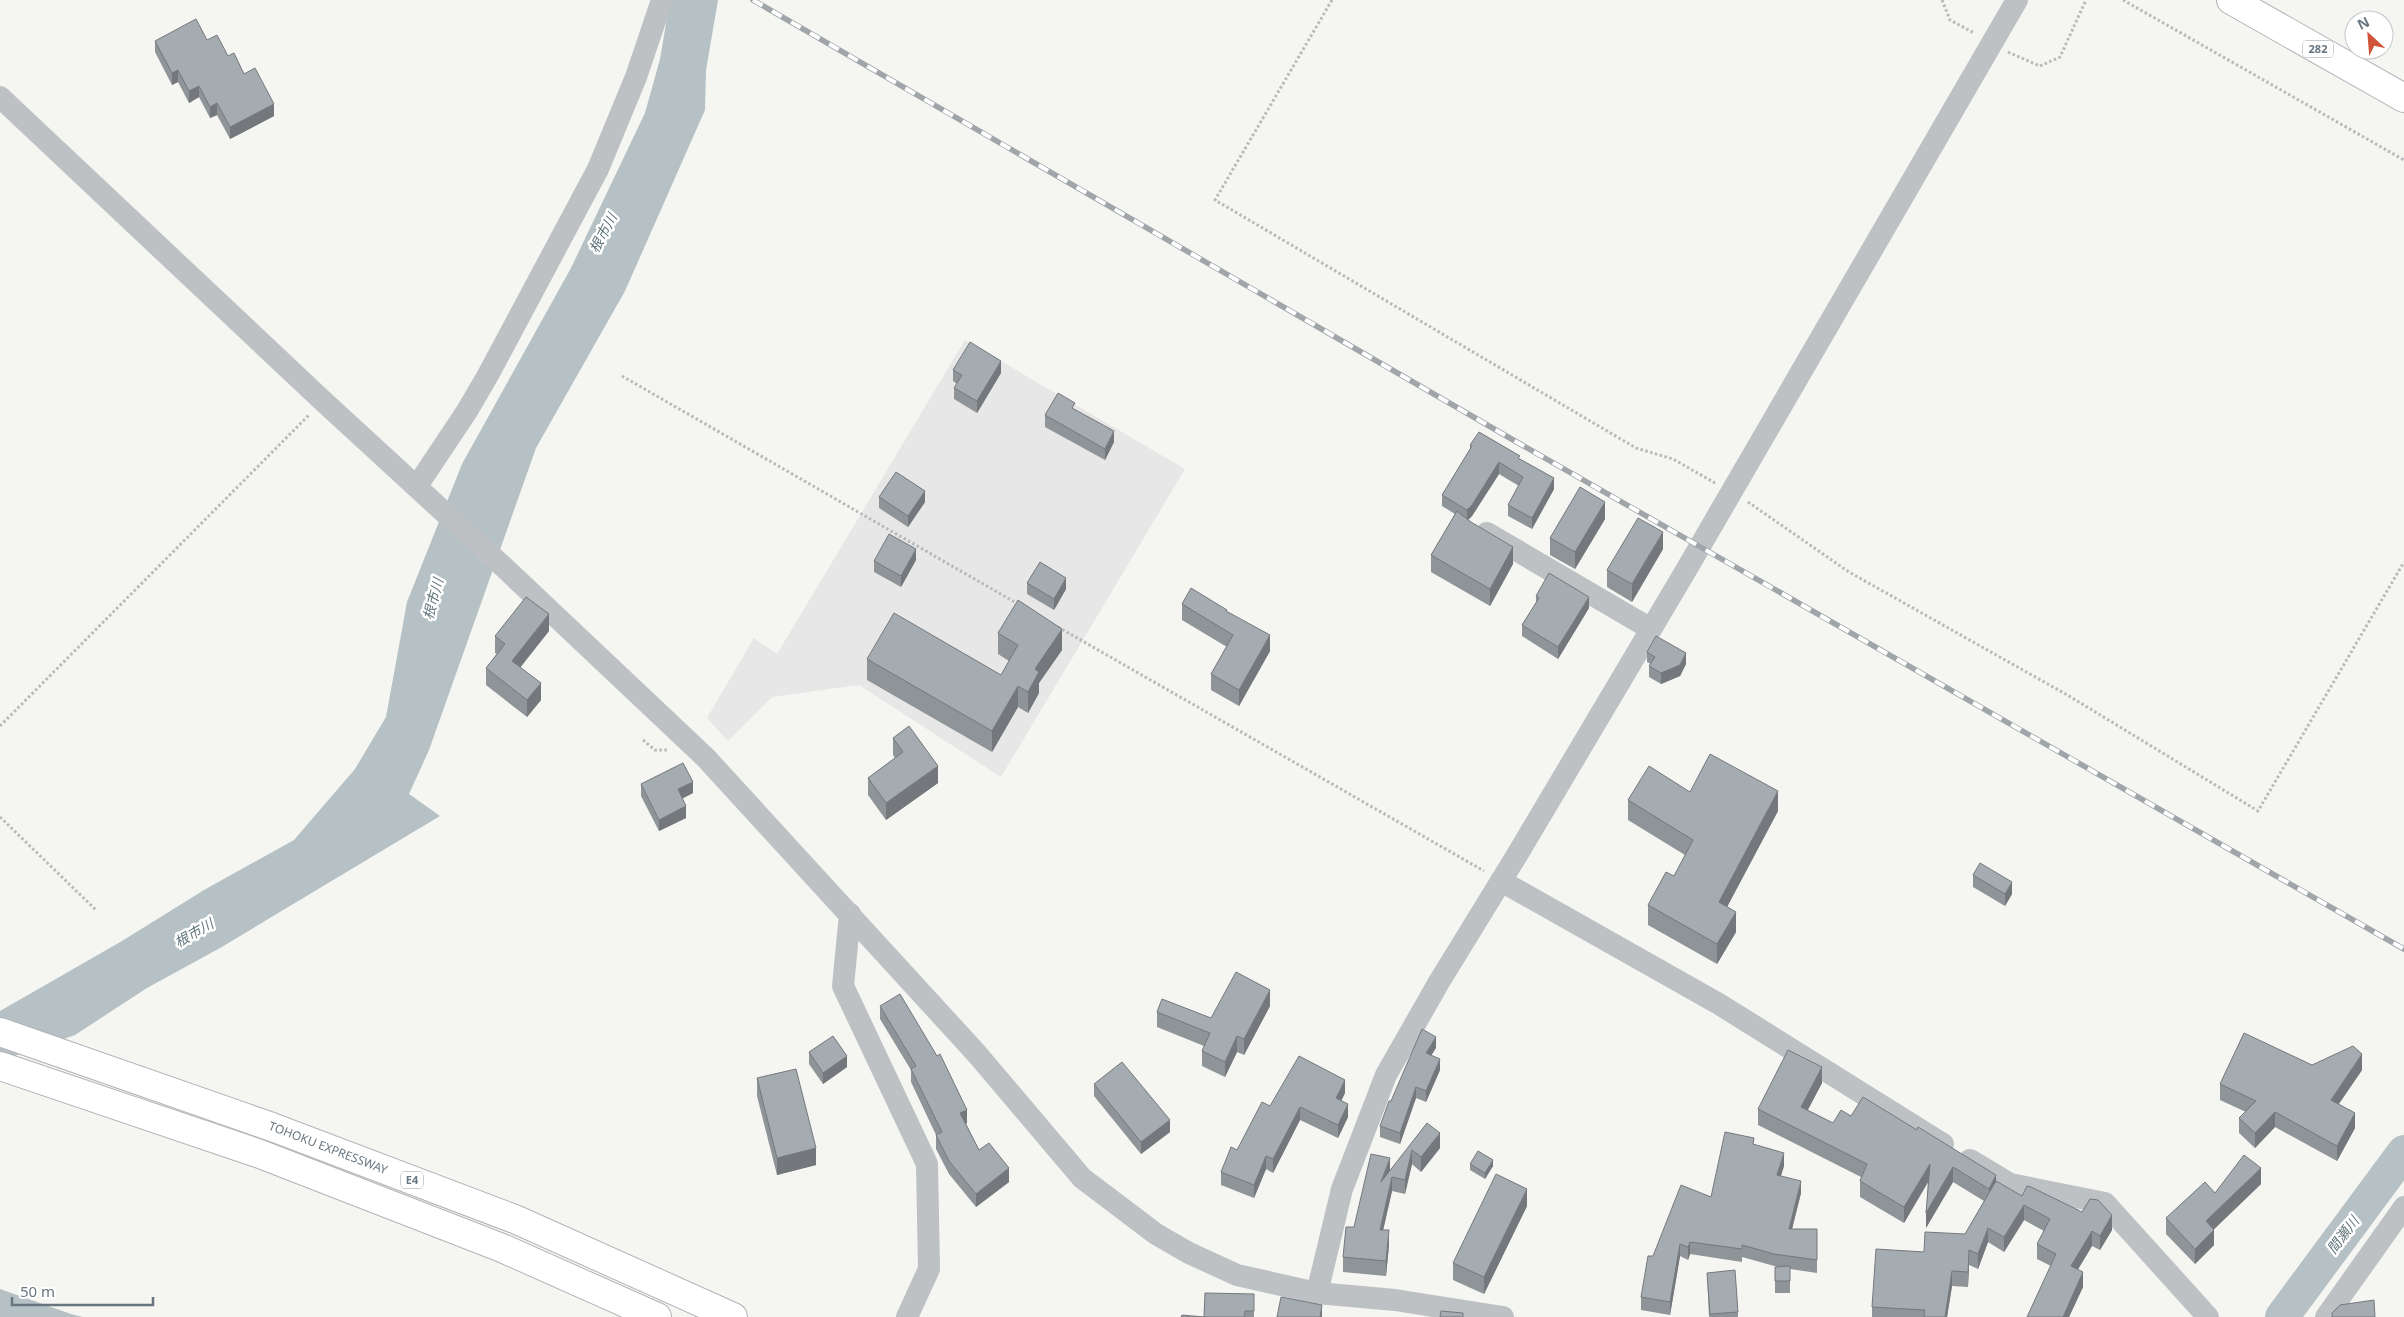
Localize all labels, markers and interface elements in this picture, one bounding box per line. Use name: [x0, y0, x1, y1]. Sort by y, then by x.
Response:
north arrow: [2344, 10, 2394, 60]
text: N: [2354, 12, 2372, 34]
road number: 282: [2303, 41, 2333, 58]
water label: 根市川: [584, 208, 622, 256]
water label: 根市川: [418, 574, 448, 622]
water label: 根市川: [171, 913, 218, 951]
street label: TOHOKU EXPRESSWAY: [266, 1117, 390, 1178]
road number: E4: [401, 1172, 423, 1188]
water label: 間瀬川: [2322, 1211, 2364, 1257]
scale bar: [12, 1274, 154, 1306]
text: 50 m: [20, 1281, 55, 1301]

